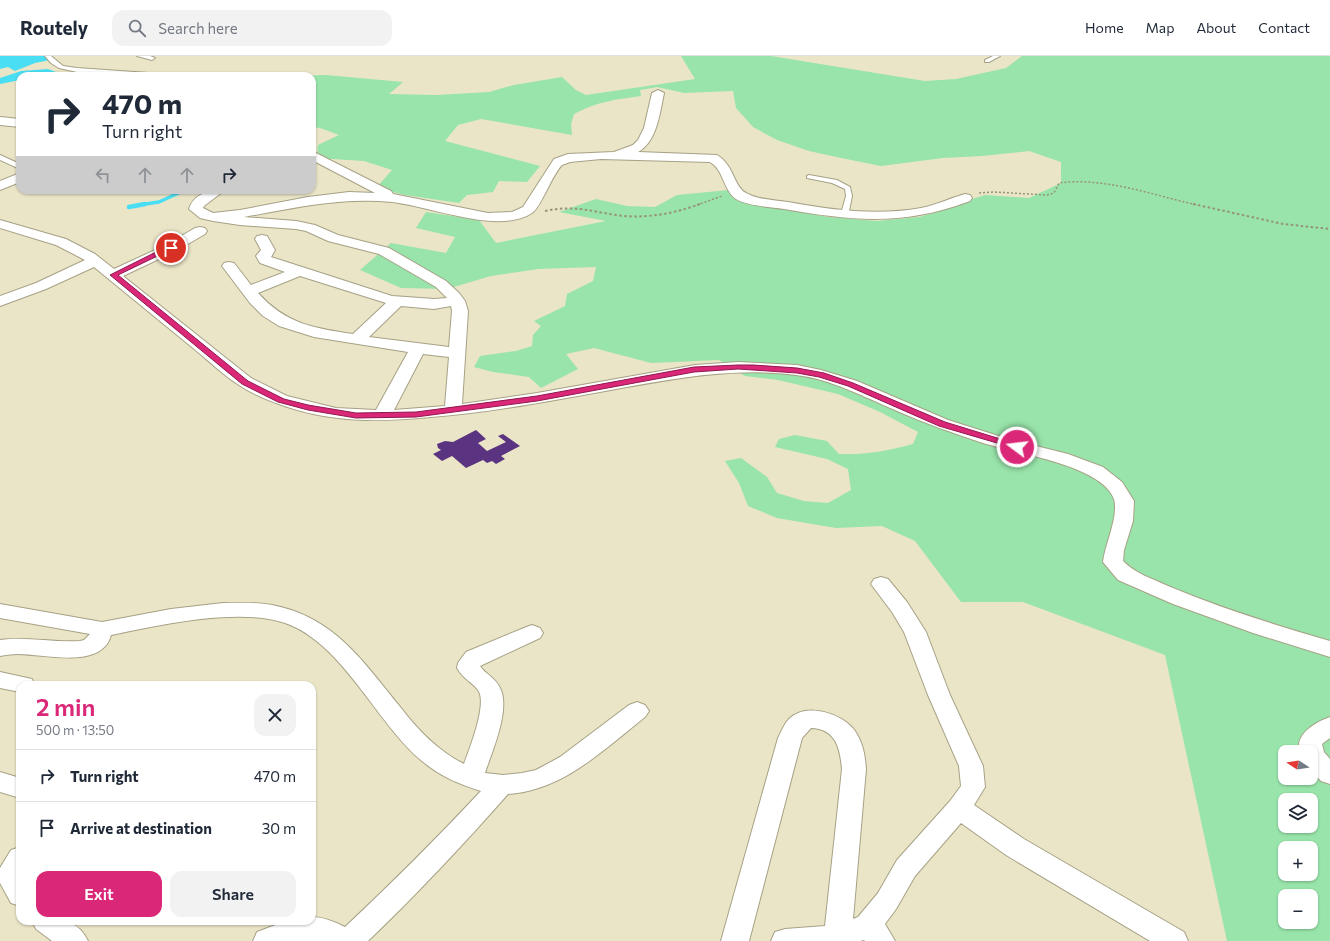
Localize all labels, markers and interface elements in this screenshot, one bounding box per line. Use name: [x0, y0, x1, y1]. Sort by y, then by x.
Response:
search box: [112, 10, 392, 46]
text: Routely: [20, 16, 88, 39]
icon: search: [126, 17, 148, 39]
text: Search here: [158, 19, 238, 37]
text: Home: [1085, 19, 1124, 36]
text: Map: [1146, 19, 1174, 36]
text: About: [1196, 19, 1236, 36]
text: Contact: [1258, 19, 1310, 36]
text: 470 m: [102, 86, 182, 120]
icon: right: [36, 88, 88, 140]
text: Turn right: [102, 120, 182, 142]
icon: left: [92, 164, 114, 186]
icon: ahead: [134, 164, 156, 186]
icon: ahead: [176, 164, 198, 186]
icon: right: [218, 164, 240, 186]
pin: [154, 231, 188, 265]
icon: arrive: [160, 237, 182, 259]
position arrow: [996, 426, 1038, 468]
text: 2 min: [36, 692, 95, 721]
button: close: [254, 694, 296, 736]
text: 500 m · 13:50: [36, 722, 114, 738]
north arrow: [1278, 745, 1318, 785]
map controls: [1278, 745, 1318, 929]
icon: right: [36, 765, 58, 787]
text: Turn right: [70, 767, 139, 785]
text: 470 m: [254, 767, 296, 785]
button: layers: [1278, 793, 1318, 833]
icon: arrive: [36, 817, 58, 839]
text: Arrive at destination: [70, 819, 212, 837]
text: 30 m: [262, 819, 296, 837]
button: +: [1278, 841, 1318, 881]
button: Exit: [36, 871, 162, 917]
button: Share: [170, 871, 296, 917]
button: −: [1278, 889, 1318, 929]

